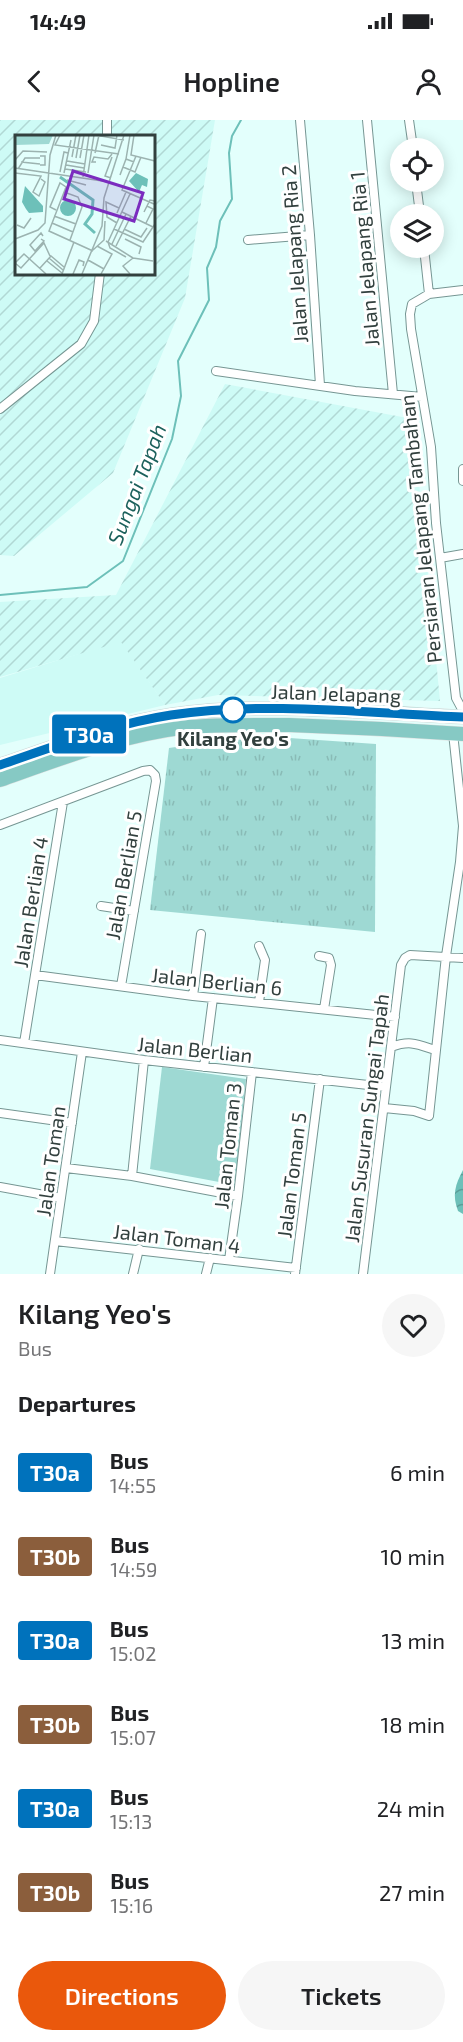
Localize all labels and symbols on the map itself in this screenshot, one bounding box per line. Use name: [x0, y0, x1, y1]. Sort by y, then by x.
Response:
inset map: [15, 135, 154, 274]
street label: Jalan Jelapang Ria 2: [276, 164, 312, 344]
street label: Jalan Jelapang Ria 1: [344, 171, 384, 347]
street label: Persiaran Jelapang Tambahan: [394, 394, 446, 664]
water label: Sungai Tapah: [102, 420, 170, 548]
street label: Jalan Jelapang: [271, 679, 401, 707]
marker: Kilang Yeo's: [220, 697, 246, 723]
line badge: T30a: [47, 714, 131, 754]
place label: Kilang Yeo's: [177, 726, 289, 750]
street label: Jalan Berlian 5: [100, 809, 146, 941]
street label: Jalan Berlian 4: [8, 835, 52, 969]
street label: Jalan Berlian 6: [150, 962, 284, 1000]
street label: Jalan Susuran Sungai Tapah: [339, 992, 393, 1244]
street label: Jalan Berlian: [136, 1031, 254, 1067]
street label: Jalan Toman 3: [208, 1082, 246, 1210]
street label: Jalan Toman: [30, 1104, 70, 1218]
street label: Jalan Toman 5: [271, 1111, 311, 1239]
street label: Jalan Toman 4: [112, 1218, 242, 1258]

